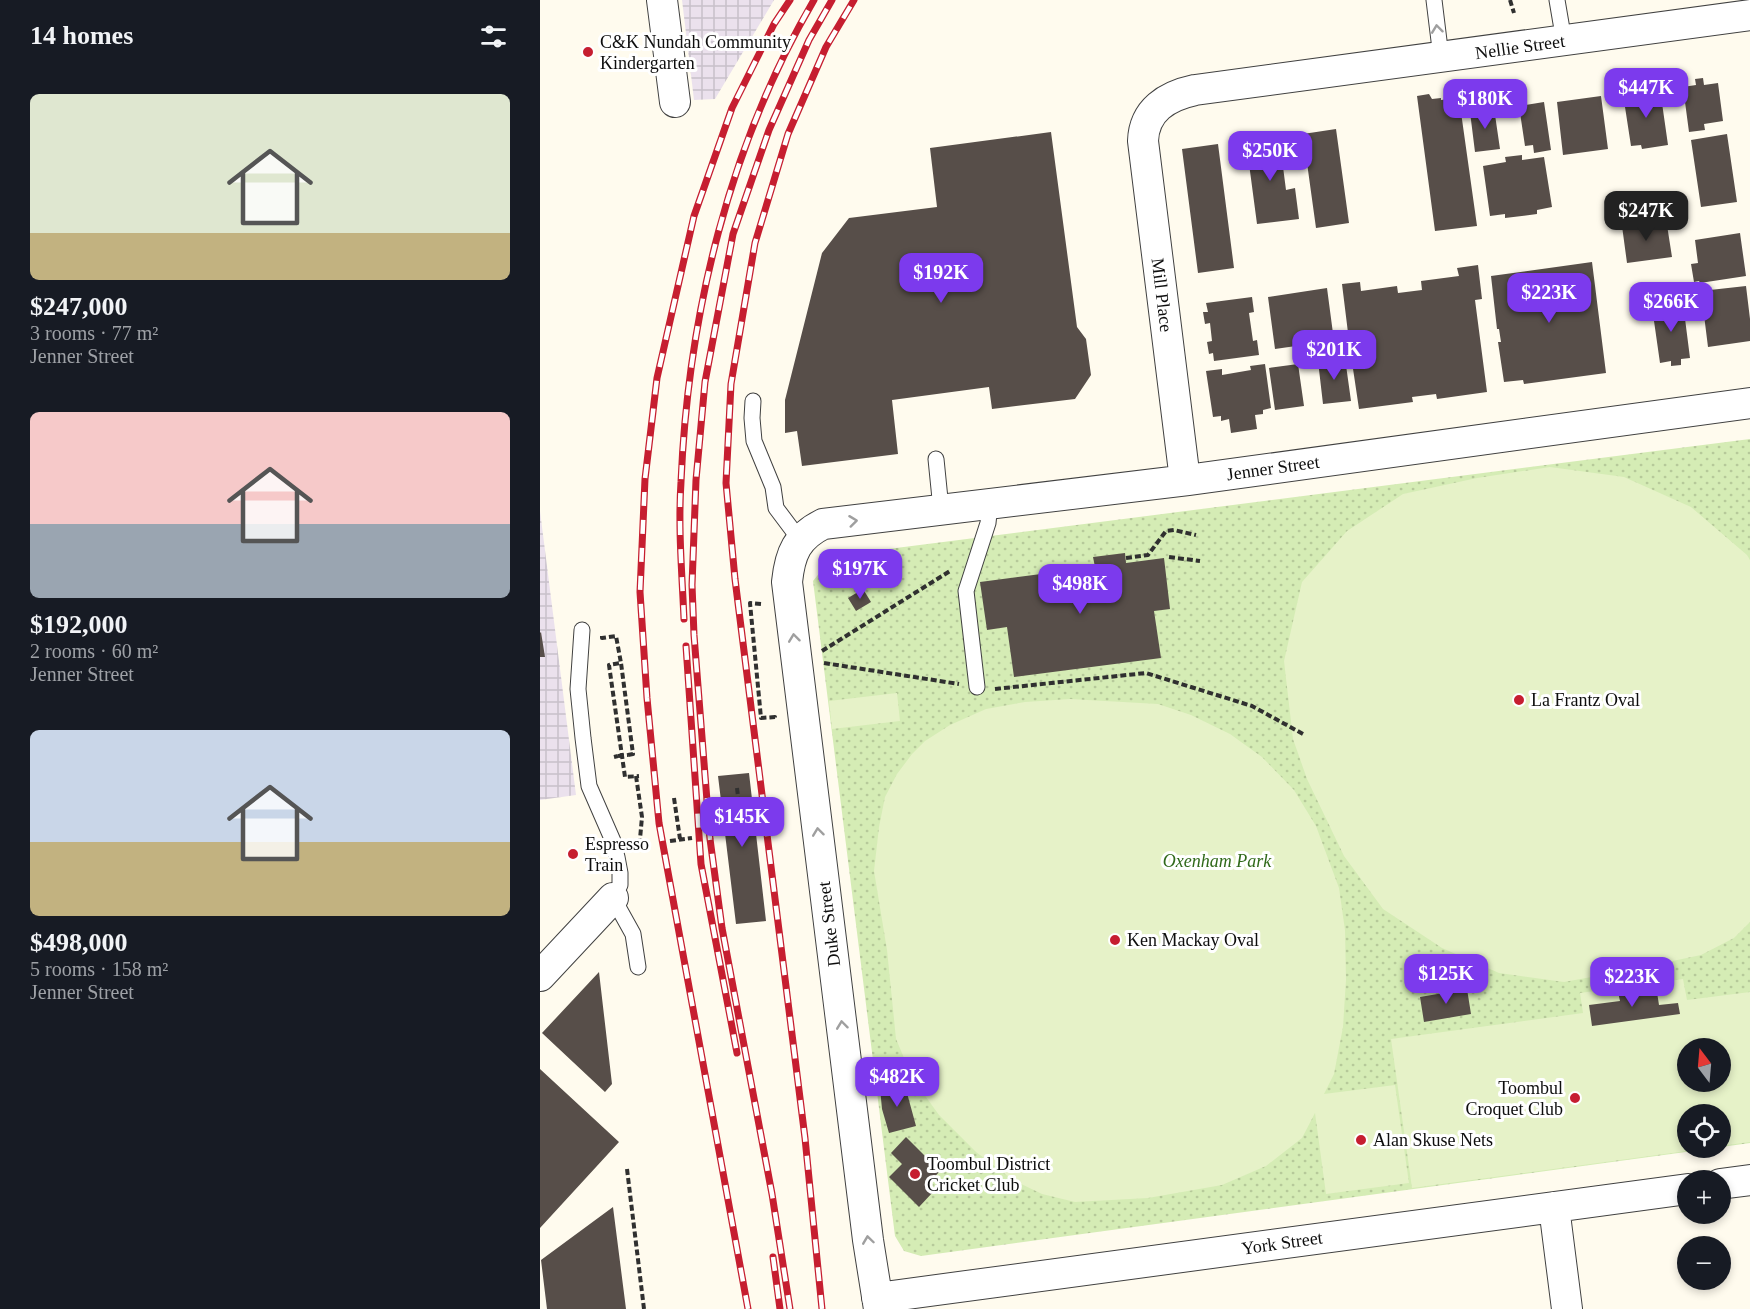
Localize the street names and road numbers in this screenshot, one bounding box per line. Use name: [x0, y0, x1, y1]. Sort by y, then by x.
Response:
street label: Nellie Street: [1474, 31, 1566, 63]
street label: Mill Place: [1148, 257, 1176, 333]
street label: Jenner Street: [1225, 452, 1321, 484]
street label: Duke Street: [814, 880, 844, 968]
street label: York Street: [1240, 1227, 1324, 1259]

